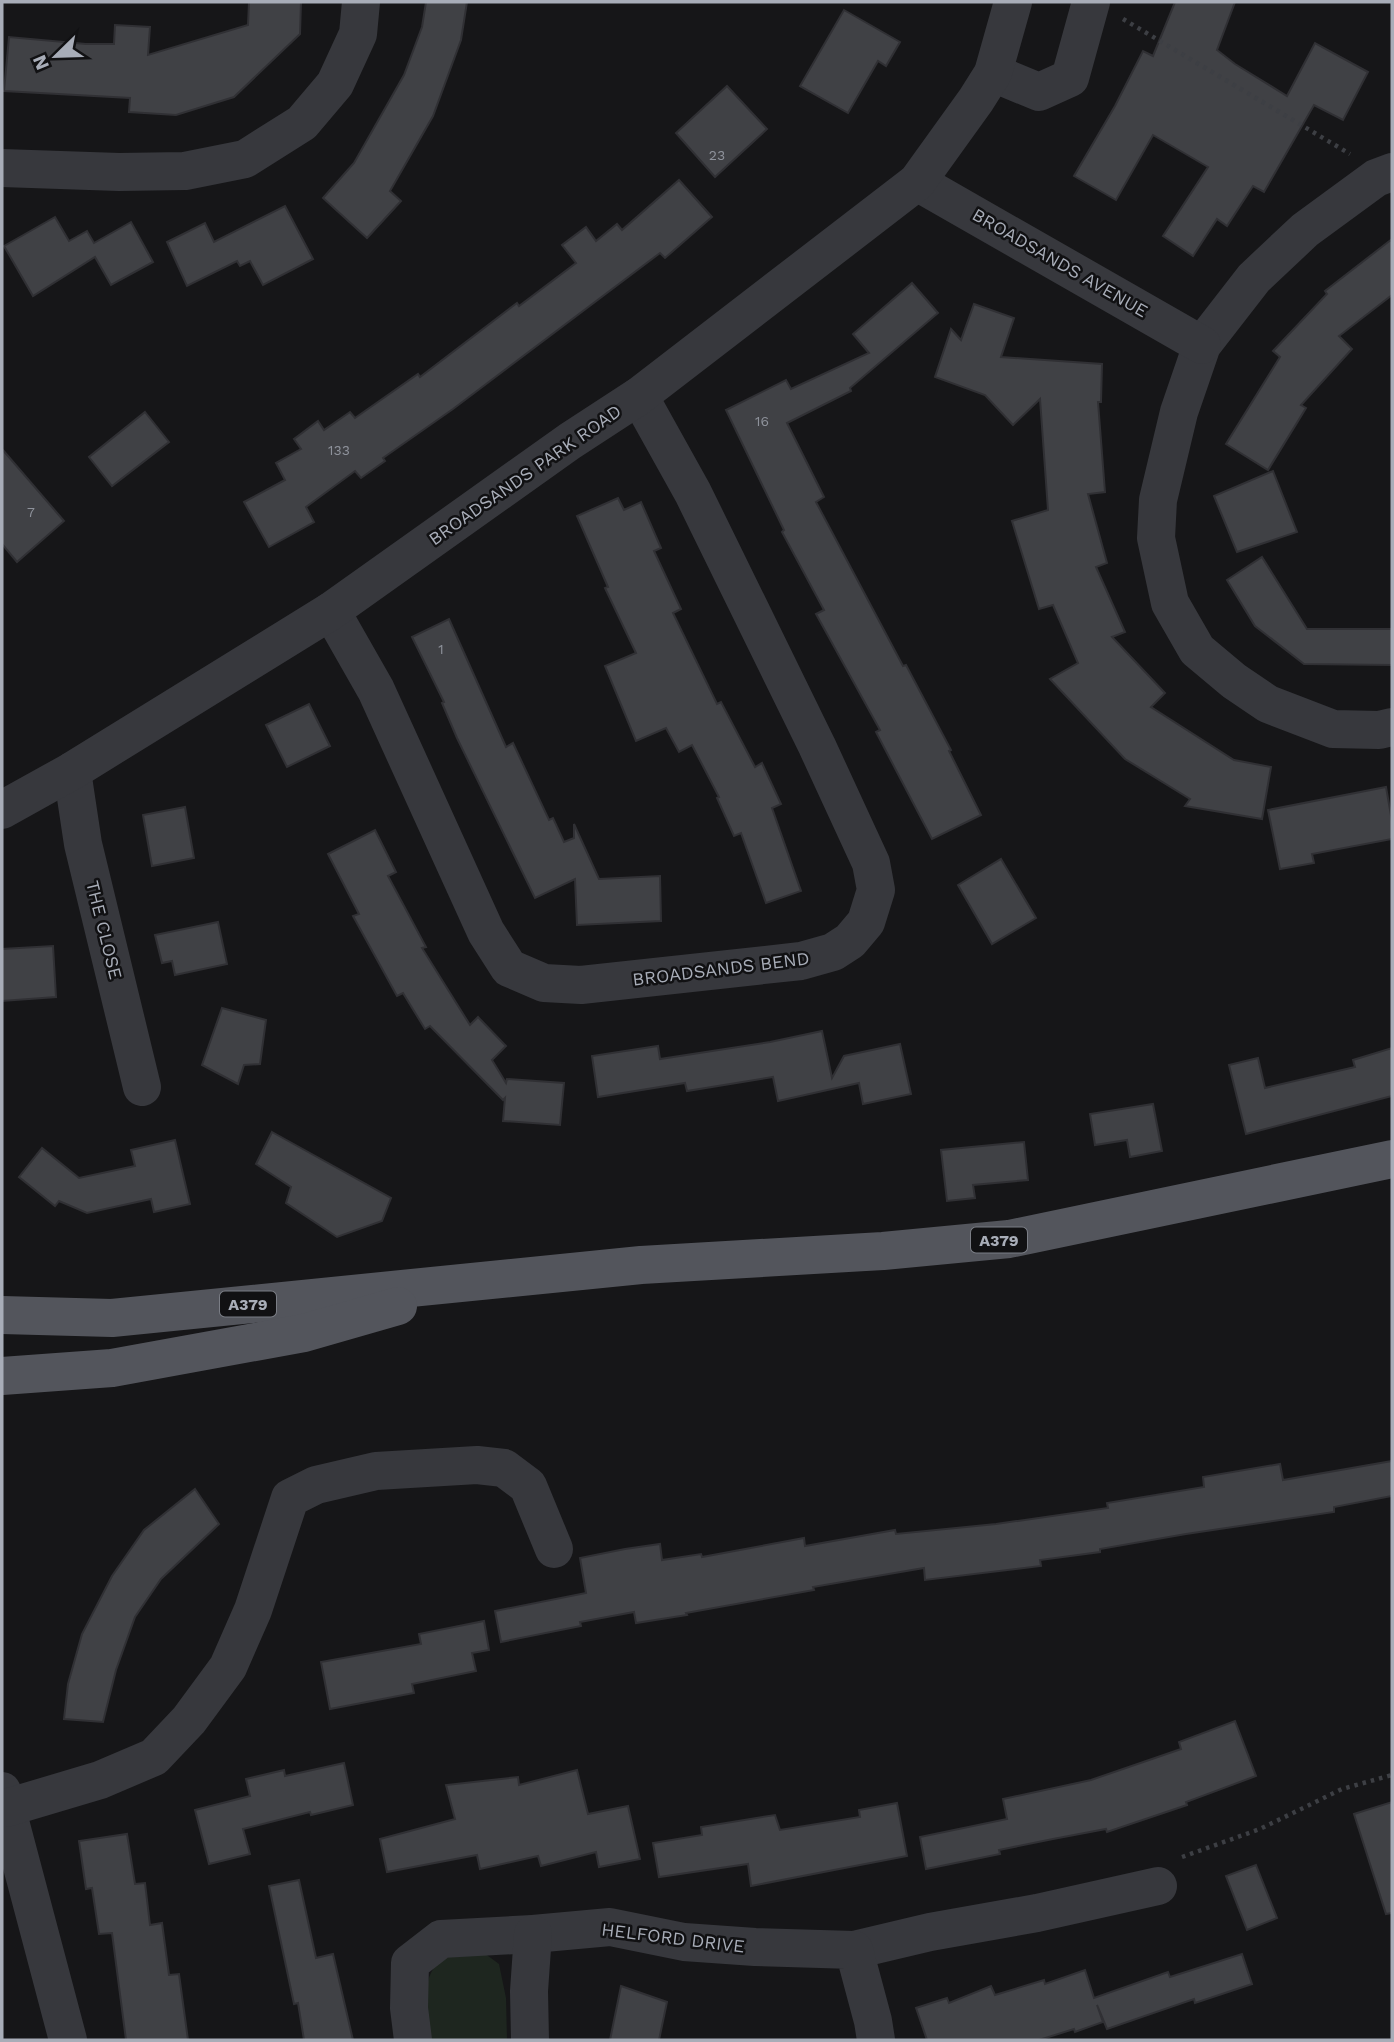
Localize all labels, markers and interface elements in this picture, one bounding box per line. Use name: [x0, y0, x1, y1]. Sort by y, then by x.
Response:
north arrow: [21, 21, 91, 91]
text: N: [27, 51, 54, 73]
house number: 23: [709, 147, 725, 163]
street label: BROADSANDS AVENUE: [969, 204, 1152, 321]
street label: BROADSANDS PARK ROAD: [424, 400, 625, 549]
house number: 16: [755, 413, 769, 429]
house number: 133: [328, 442, 350, 458]
house number: 7: [27, 504, 35, 520]
house number: 1: [438, 641, 444, 657]
street label: THE CLOSE: [82, 878, 127, 981]
street label: BROADSANDS BEND: [631, 947, 811, 990]
road number: A379: [971, 1228, 1027, 1252]
road number: A379: [220, 1292, 276, 1316]
street label: HELFORD DRIVE: [600, 1918, 746, 1957]

